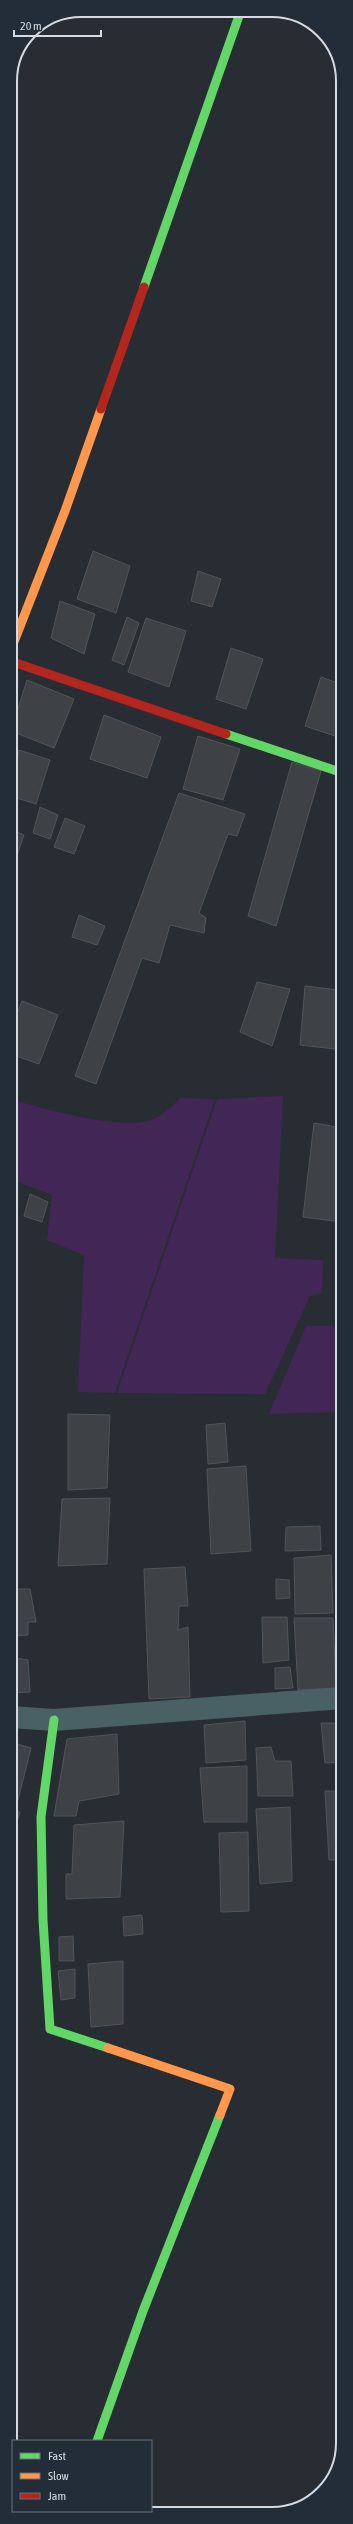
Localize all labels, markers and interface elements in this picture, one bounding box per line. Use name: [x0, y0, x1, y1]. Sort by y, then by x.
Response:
scale bar: [14, 12, 101, 38]
text: 20 m: [20, 19, 42, 33]
legend: [12, 2440, 152, 2512]
text: Fast: [48, 2449, 66, 2463]
text: Slow: [48, 2469, 69, 2483]
text: Jam: [48, 2489, 66, 2503]

